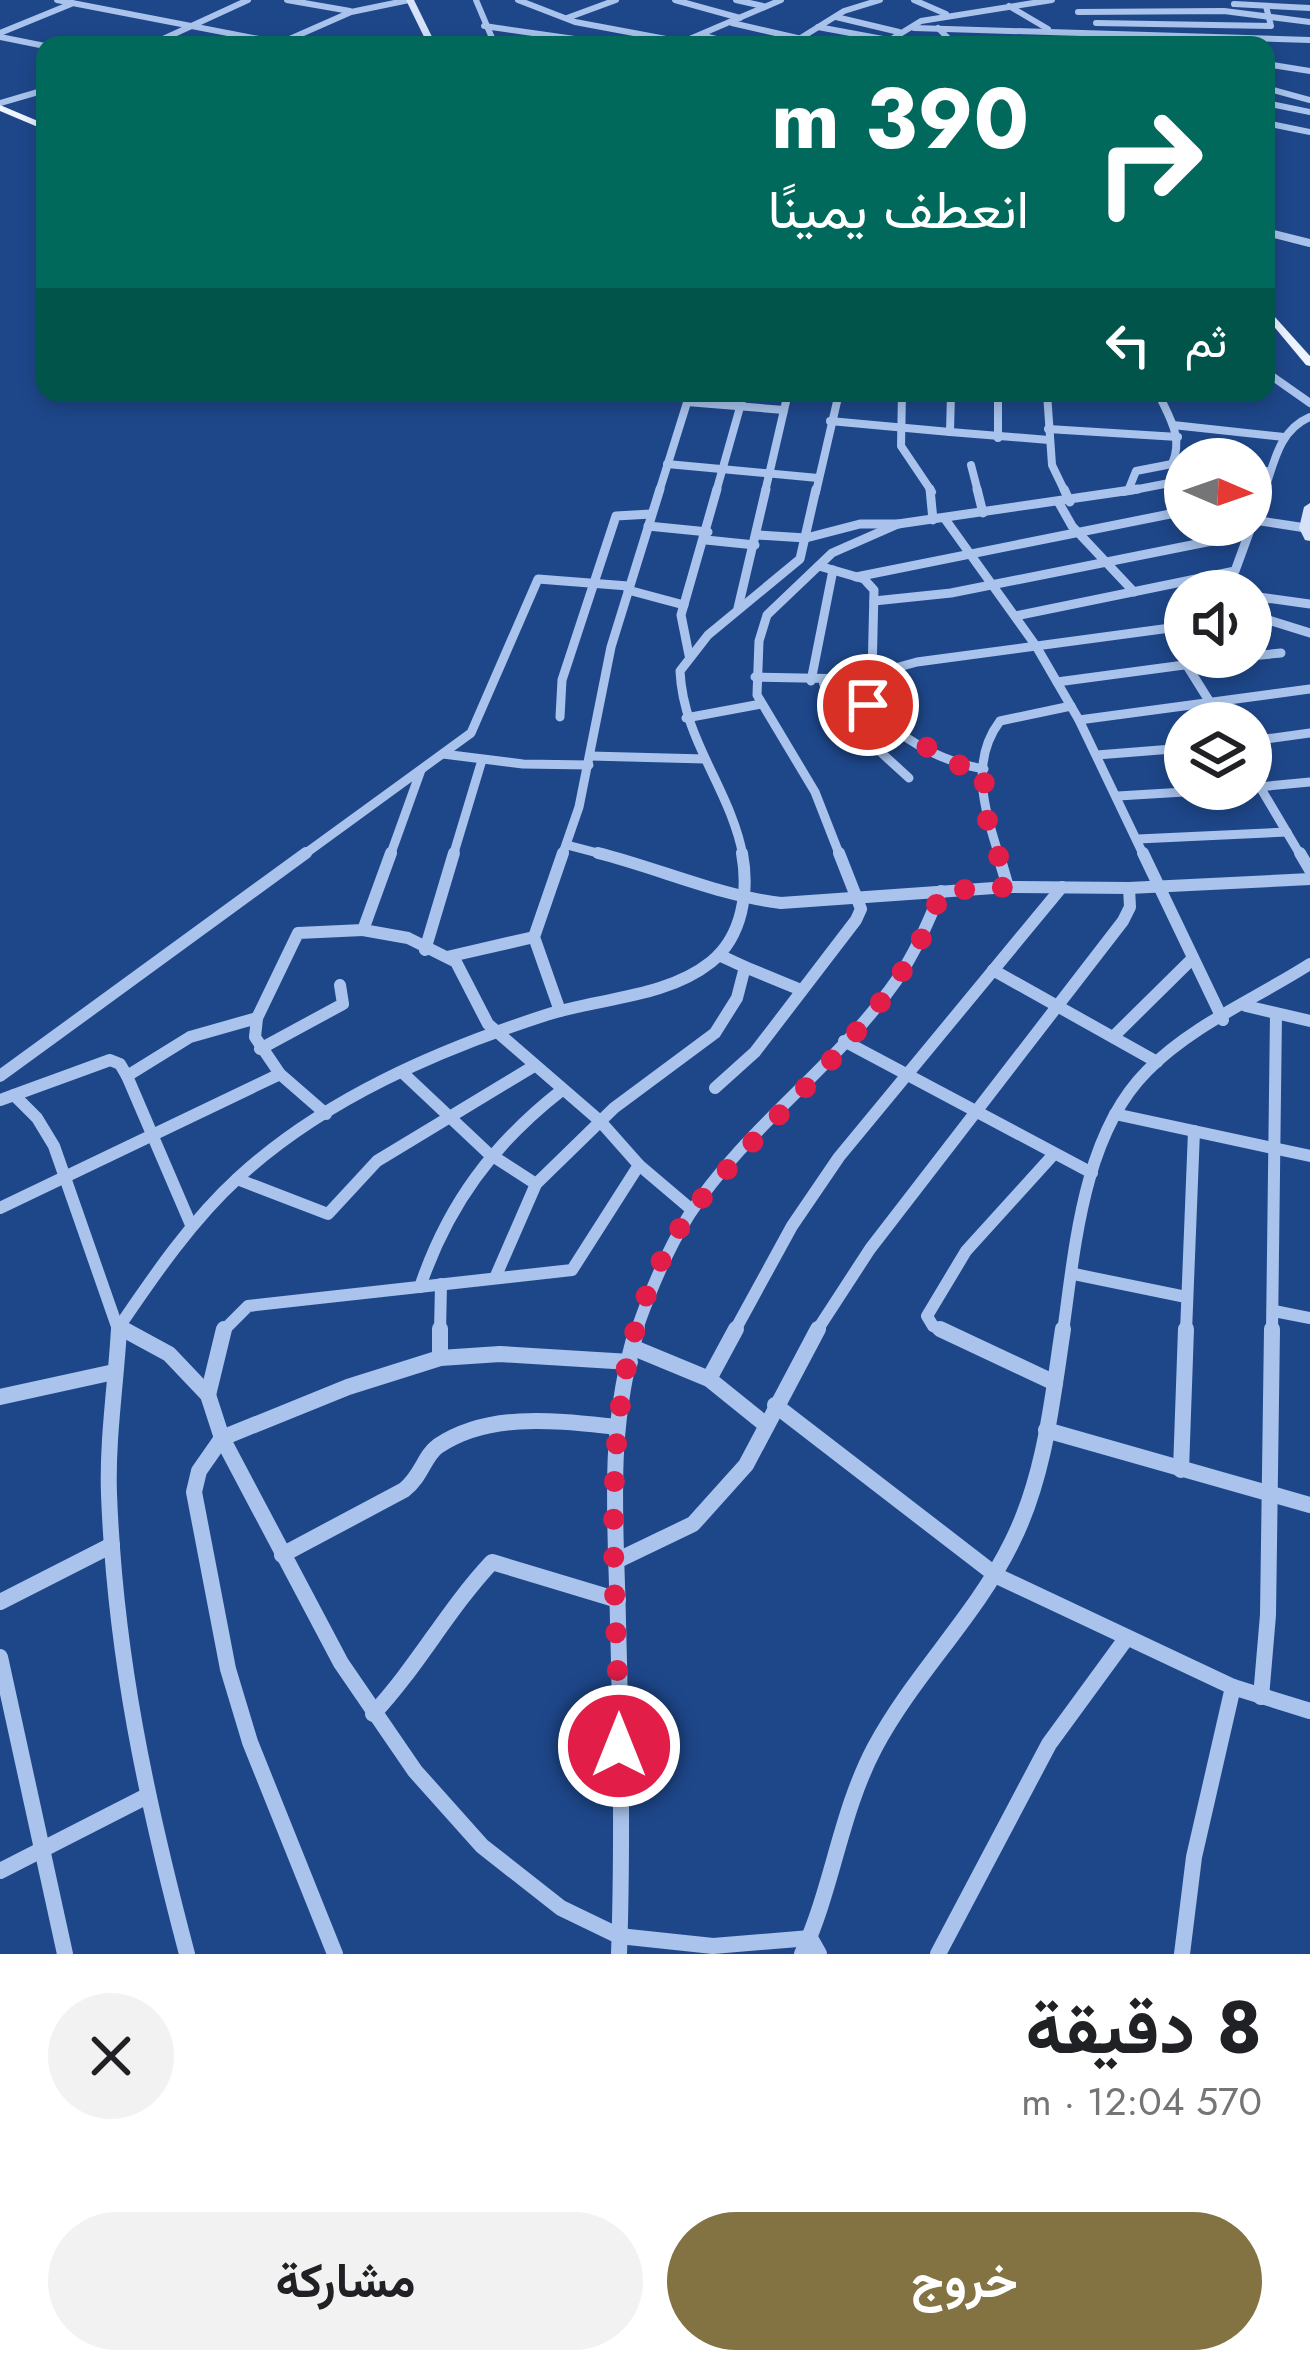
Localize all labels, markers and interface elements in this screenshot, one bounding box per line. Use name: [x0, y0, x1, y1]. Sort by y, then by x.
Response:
text: 390 m: [771, 58, 1029, 180]
icon: right: [1071, 84, 1227, 240]
text: انعطف يمينًا: [768, 170, 1029, 248]
text: ثم: [1185, 309, 1227, 374]
icon: left: [1095, 312, 1161, 378]
north arrow: [1164, 438, 1272, 546]
map controls: [1164, 438, 1272, 810]
button: sound: [1164, 570, 1272, 678]
pin: [817, 654, 919, 756]
icon: arrive: [835, 672, 901, 738]
button: layers: [1164, 702, 1272, 810]
position arrow: [556, 1683, 682, 1809]
text: 8 دقيقة: [1025, 1976, 1262, 2080]
button: close: [48, 1993, 174, 2119]
text: 570 m · 12:04: [1021, 2073, 1262, 2130]
button: مشاركة: [48, 2212, 643, 2350]
button: خروج: [667, 2212, 1262, 2350]

